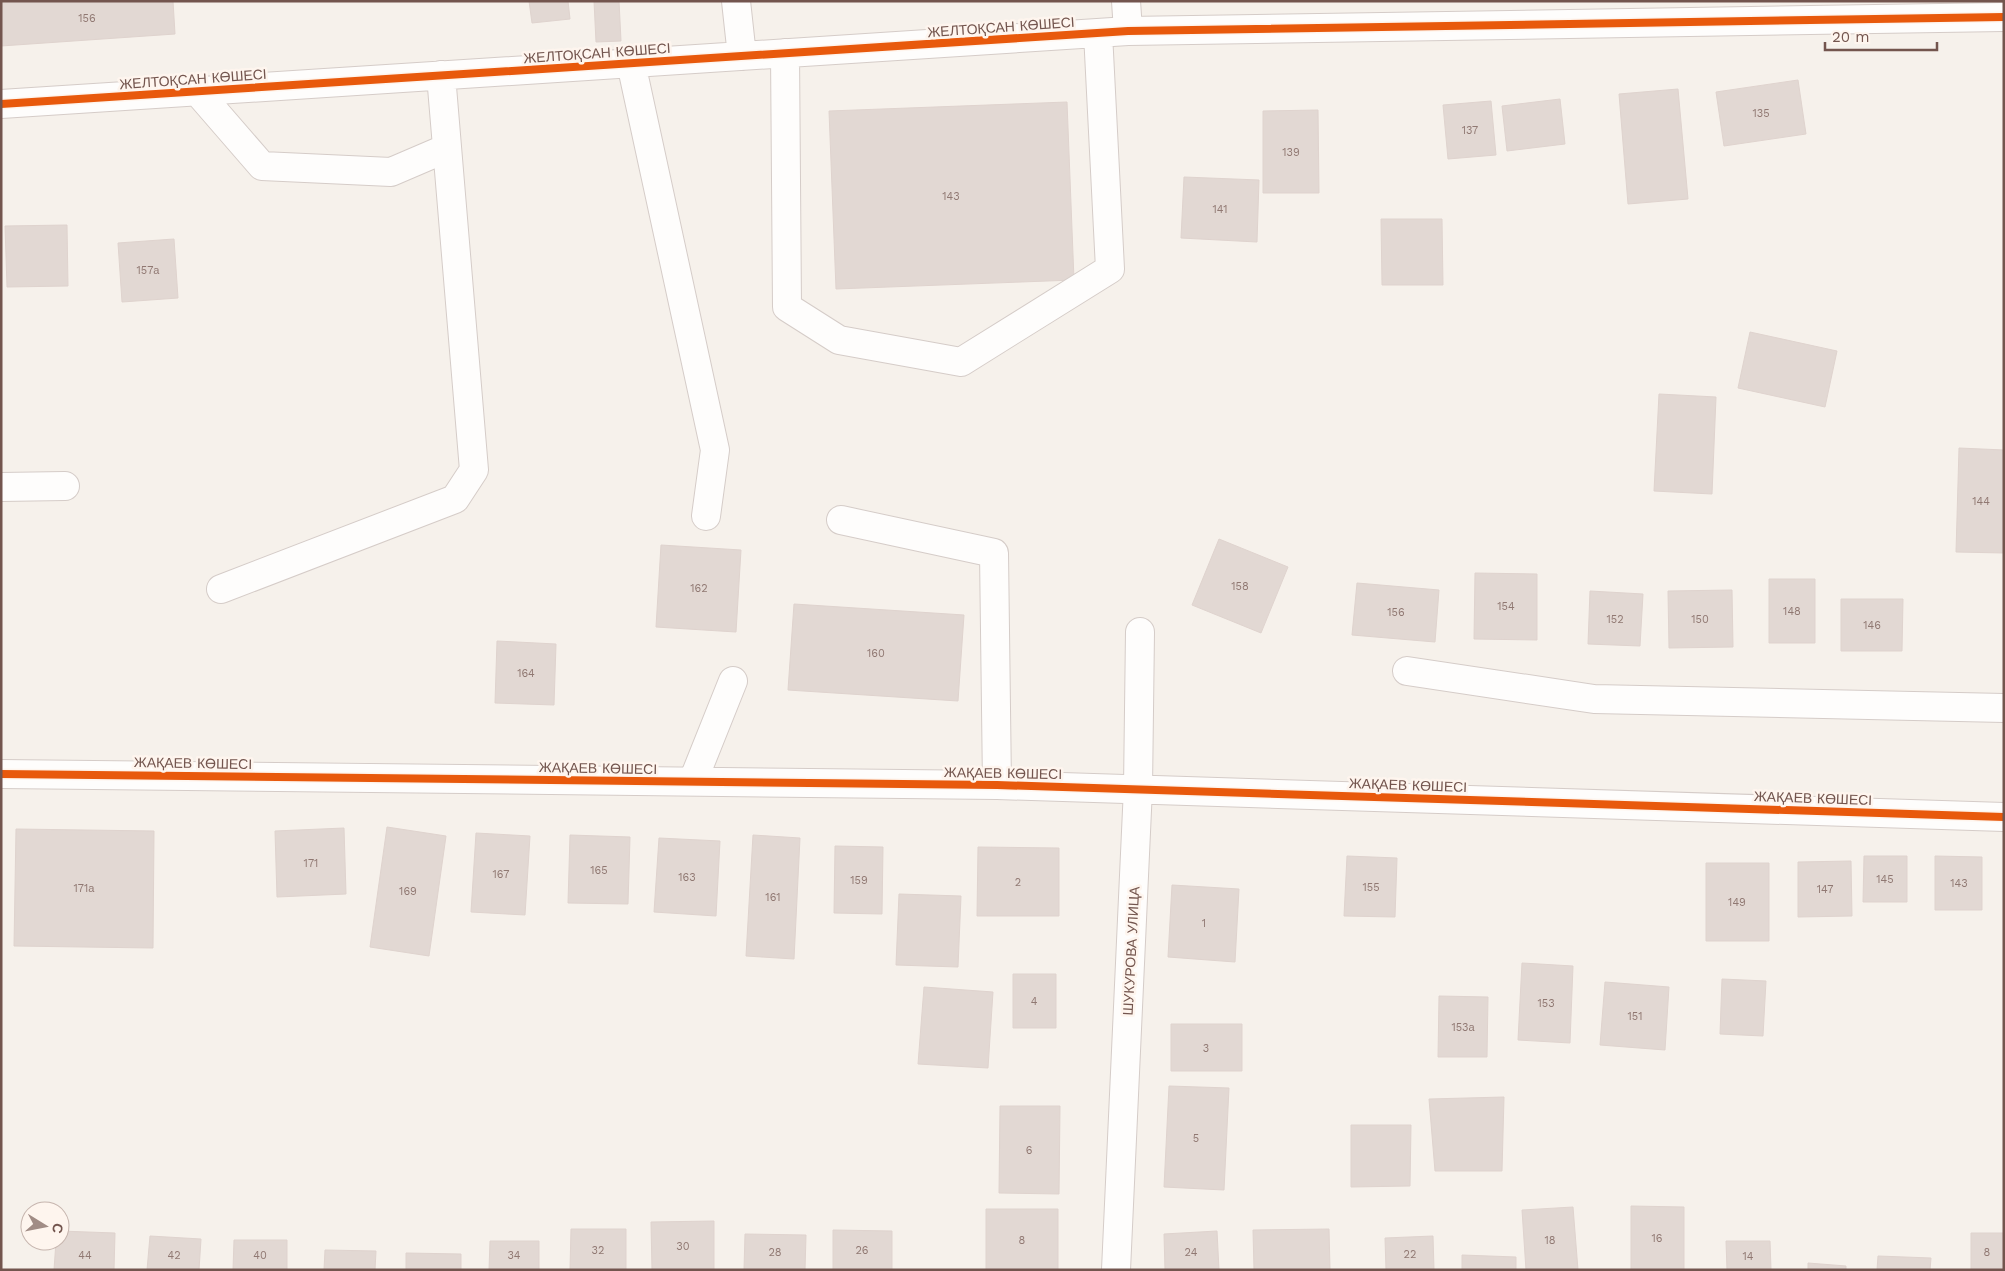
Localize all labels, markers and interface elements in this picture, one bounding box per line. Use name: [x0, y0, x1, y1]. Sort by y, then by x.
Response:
house number: 156: [78, 12, 96, 25]
street label: ЖЕЛТОҚСАН КӨШЕСІ: [927, 14, 1075, 40]
scale bar: [1825, 20, 1938, 52]
text: 20 m: [1832, 28, 1870, 46]
street label: ЖЕЛТОҚСАН КӨШЕСІ: [523, 40, 671, 66]
street label: ЖЕЛТОҚСАН КӨШЕСІ: [119, 66, 267, 92]
house number: 135: [1752, 107, 1770, 120]
house number: 137: [1462, 124, 1478, 137]
house number: 139: [1282, 146, 1300, 159]
house number: 143: [942, 190, 960, 203]
house number: 141: [1212, 203, 1228, 216]
house number: 157а: [137, 264, 160, 277]
house number: 144: [1972, 495, 1990, 508]
house number: 158: [1231, 580, 1249, 593]
house number: 162: [690, 582, 708, 595]
house number: 154: [1497, 600, 1515, 613]
house number: 148: [1783, 605, 1801, 618]
house number: 156: [1387, 606, 1405, 619]
house number: 152: [1606, 613, 1624, 626]
house number: 150: [1691, 613, 1709, 626]
house number: 146: [1863, 619, 1881, 632]
house number: 160: [867, 647, 885, 660]
house number: 164: [517, 667, 535, 680]
street label: ЖАҚАЕВ КӨШЕСІ: [134, 754, 252, 772]
street label: ЖАҚАЕВ КӨШЕСІ: [539, 759, 657, 777]
street label: ЖАҚАЕВ КӨШЕСІ: [944, 764, 1062, 782]
street label: ЖАҚАЕВ КӨШЕСІ: [1349, 775, 1467, 795]
street label: ЖАҚАЕВ КӨШЕСІ: [1754, 788, 1872, 808]
house number: 171: [304, 857, 318, 870]
house number: 165: [590, 864, 608, 877]
house number: 167: [492, 868, 510, 881]
house number: 163: [678, 871, 696, 884]
house number: 145: [1876, 873, 1894, 886]
house number: 159: [850, 874, 868, 887]
house number: 2: [1015, 876, 1021, 889]
house number: 143: [1950, 877, 1968, 890]
house number: 155: [1362, 881, 1380, 894]
house number: 171а: [74, 882, 95, 895]
house number: 147: [1817, 883, 1833, 896]
house number: 169: [399, 885, 417, 898]
street label: ШУКУРОВА УЛИЦА: [1120, 885, 1142, 1016]
house number: 161: [765, 891, 781, 904]
house number: 149: [1728, 896, 1746, 909]
house number: 1: [1202, 917, 1206, 930]
house number: 4: [1031, 995, 1038, 1008]
house number: 153: [1537, 997, 1555, 1010]
house number: 151: [1628, 1010, 1642, 1023]
house number: 153а: [1451, 1021, 1475, 1034]
house number: 3: [1203, 1042, 1209, 1055]
house number: 5: [1193, 1132, 1199, 1145]
house number: 6: [1026, 1144, 1033, 1157]
north arrow: [20, 1201, 70, 1251]
text: С: [49, 1222, 67, 1235]
house number: 16: [1652, 1232, 1663, 1245]
house number: 8: [1019, 1234, 1026, 1247]
house number: 18: [1544, 1234, 1556, 1247]
house number: 30: [676, 1240, 690, 1253]
house number: 32: [592, 1244, 604, 1257]
house number: 26: [855, 1244, 869, 1257]
house number: 28: [768, 1246, 782, 1259]
house number: 24: [1185, 1246, 1198, 1259]
house number: 8: [1984, 1246, 1991, 1259]
house number: 22: [1404, 1248, 1416, 1261]
house number: 44: [78, 1249, 92, 1262]
house number: 42: [167, 1249, 181, 1262]
house number: 40: [253, 1249, 267, 1262]
house number: 34: [507, 1249, 521, 1262]
house number: 14: [1742, 1250, 1754, 1263]

